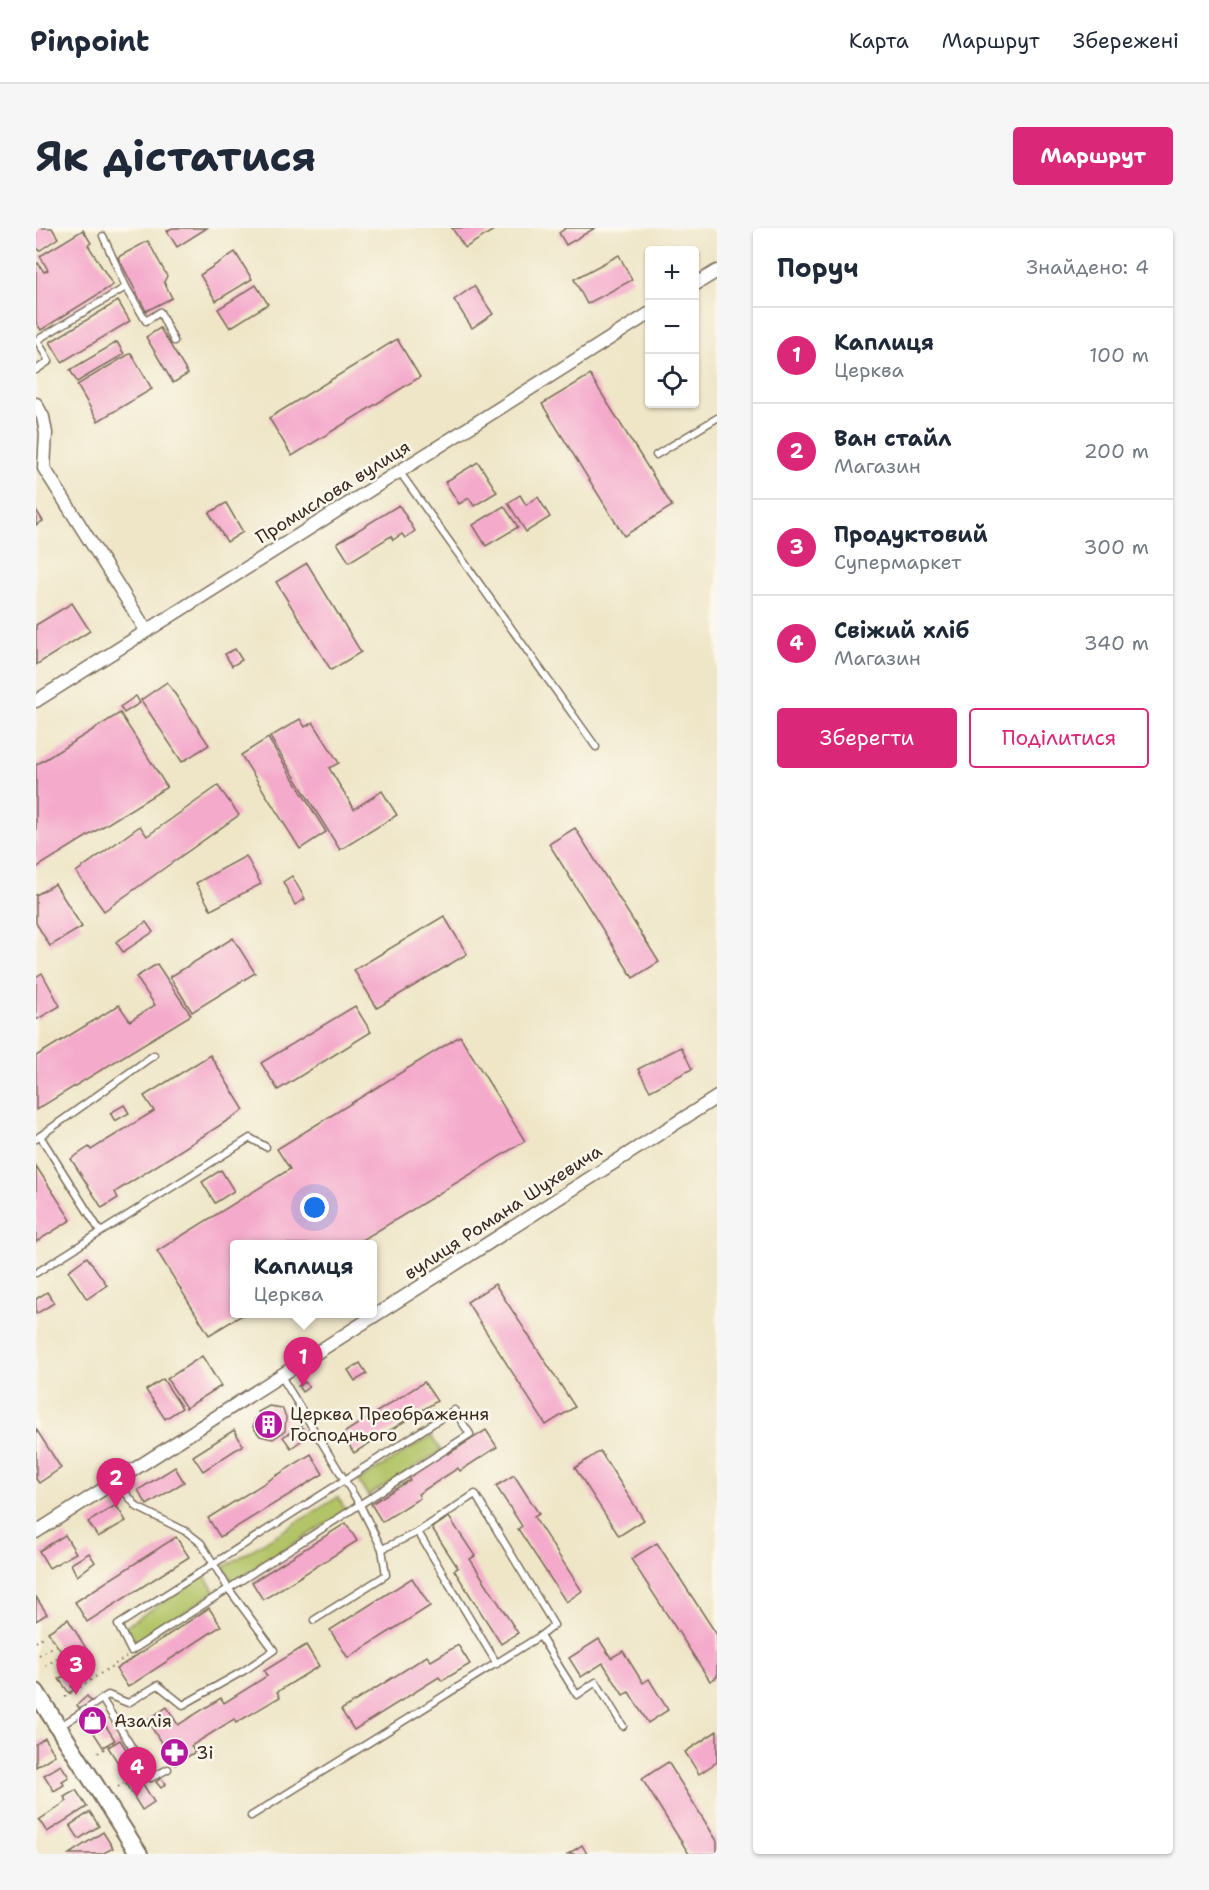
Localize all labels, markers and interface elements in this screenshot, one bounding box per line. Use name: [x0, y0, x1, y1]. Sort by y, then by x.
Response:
text: Pinpoint: [30, 22, 149, 60]
text: Карта: [849, 27, 909, 55]
text: Маршрут: [942, 27, 1040, 55]
text: Збережені: [1073, 27, 1179, 55]
button: Маршрут: [1013, 127, 1173, 185]
text: Як дістатися: [36, 128, 316, 184]
map controls: [645, 246, 699, 408]
button: +: [645, 246, 699, 300]
text: Поруч: [777, 250, 859, 285]
text: Знайдено: 4: [1026, 254, 1149, 280]
button: −: [645, 300, 699, 354]
text: Каплиця: [834, 328, 934, 357]
text: 1: [792, 342, 801, 368]
text: 100 m: [1089, 342, 1149, 368]
button: locate: [645, 354, 699, 408]
text: Церква: [834, 357, 904, 383]
text: Ван стайл: [834, 424, 951, 453]
street label: Промислова вулиця: [251, 435, 415, 549]
text: 2: [790, 438, 804, 464]
text: 200 m: [1084, 438, 1149, 464]
text: Магазин: [834, 453, 921, 479]
text: Продуктовий: [834, 520, 988, 549]
text: 3: [790, 534, 804, 560]
text: 300 m: [1083, 534, 1149, 560]
text: Супермаркет: [834, 549, 961, 575]
text: Свіжий хліб: [834, 616, 969, 645]
text: 4: [790, 630, 804, 656]
text: 340 m: [1084, 630, 1149, 656]
text: Магазин: [834, 645, 921, 671]
button: Зберегти: [777, 708, 957, 768]
button: Поділитися: [969, 708, 1149, 768]
street label: вулиця Романа Шухевича: [400, 1139, 606, 1285]
your location: [300, 1193, 329, 1222]
popup: [230, 1240, 377, 1318]
text: Каплиця: [254, 1252, 354, 1281]
text: Церква: [254, 1281, 323, 1307]
pin: 1: [284, 1338, 322, 1387]
place label: Церква Преображення Господнього: [290, 1402, 489, 1447]
building icon: Церква Преображення Господнього: [253, 1408, 285, 1440]
pin: 2: [96, 1458, 136, 1508]
pin: 3: [56, 1646, 96, 1695]
shop icon: Азалія: [77, 1705, 109, 1737]
place label: Азалія: [114, 1709, 172, 1733]
pharmacy icon: 3і: [159, 1737, 191, 1769]
place label: 3і: [196, 1741, 214, 1765]
pin: 4: [118, 1748, 156, 1797]

